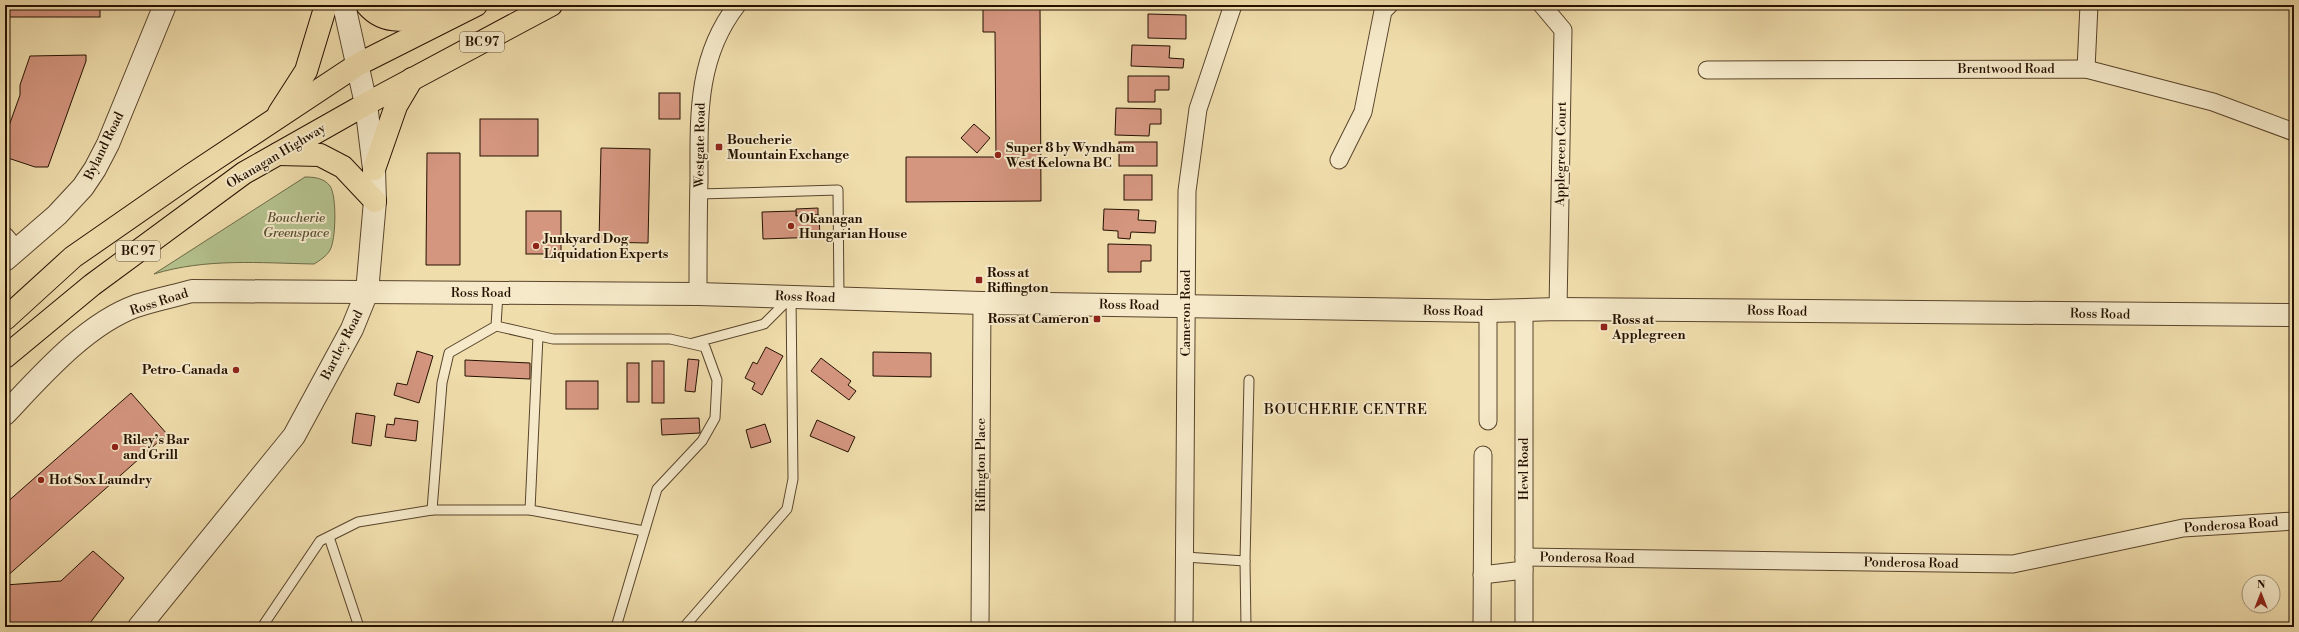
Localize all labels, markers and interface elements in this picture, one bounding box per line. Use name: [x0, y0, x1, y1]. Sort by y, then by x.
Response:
road number: BC 97: [460, 32, 504, 52]
street label: Brentwood Road: [1956, 61, 2055, 77]
street label: Applegreen Court: [1552, 101, 1570, 207]
street label: Westgate Road: [691, 102, 709, 189]
street label: Byland Road: [80, 109, 128, 183]
street label: Okanagan Highway: [223, 120, 329, 192]
place label: Boucherie Mountain Exchange: [727, 132, 849, 163]
place label: Super 8 by Wyndham West Kelowna BC: [1005, 140, 1135, 171]
marker: Boucherie Mountain Exchange: [714, 142, 724, 152]
marker: Super 8 by Wyndham West Kelowna BC: [993, 150, 1003, 160]
park label: Boucherie Greenspace: [263, 210, 329, 241]
place label: Okanagan Hungarian House: [799, 211, 907, 242]
marker: Okanagan Hungarian House: [786, 221, 796, 231]
place label: Junkyard Dog Liquidation Experts: [542, 231, 669, 262]
road number: BC 97: [116, 241, 160, 261]
marker: Junkyard Dog Liquidation Experts: [531, 241, 541, 251]
place label: Ross at Riffington: [987, 265, 1048, 296]
street label: Cameron Road: [1178, 269, 1194, 356]
marker: Ross at Riffington: [974, 275, 984, 285]
street label: Ross Road: [128, 285, 191, 319]
street label: Ross Road: [451, 285, 512, 301]
street label: Ross Road: [775, 288, 836, 306]
street label: Ross Road: [1099, 296, 1160, 314]
street label: Ross Road: [1423, 302, 1484, 320]
street label: Ross Road: [1747, 302, 1808, 320]
street label: Ross Road: [2070, 305, 2131, 323]
street label: Bartley Road: [317, 307, 367, 383]
place label: Ross at Cameron: [988, 311, 1089, 327]
place label: Ross at Applegreen: [1611, 312, 1685, 343]
marker: Ross at Cameron: [1092, 314, 1102, 324]
marker: Ross at Applegreen: [1599, 322, 1609, 332]
place label: Petro-Canada: [142, 362, 229, 378]
marker: Petro-Canada: [231, 365, 241, 375]
district label: BOUCHERIE CENTRE: [1263, 401, 1428, 419]
street label: Riffington Place: [973, 418, 989, 512]
place label: Riley’s Bar and Grill: [123, 432, 190, 463]
street label: Hewl Road: [1516, 437, 1532, 500]
marker: Riley’s Bar and Grill: [110, 442, 120, 452]
place label: Hot Sox Laundry: [49, 472, 152, 488]
marker: Hot Sox Laundry: [36, 475, 46, 485]
street label: Ponderosa Road: [2183, 514, 2279, 536]
street label: Ponderosa Road: [1539, 549, 1635, 567]
street label: Ponderosa Road: [1863, 554, 1959, 572]
north arrow: [2241, 574, 2281, 614]
text: N: [2257, 578, 2266, 592]

